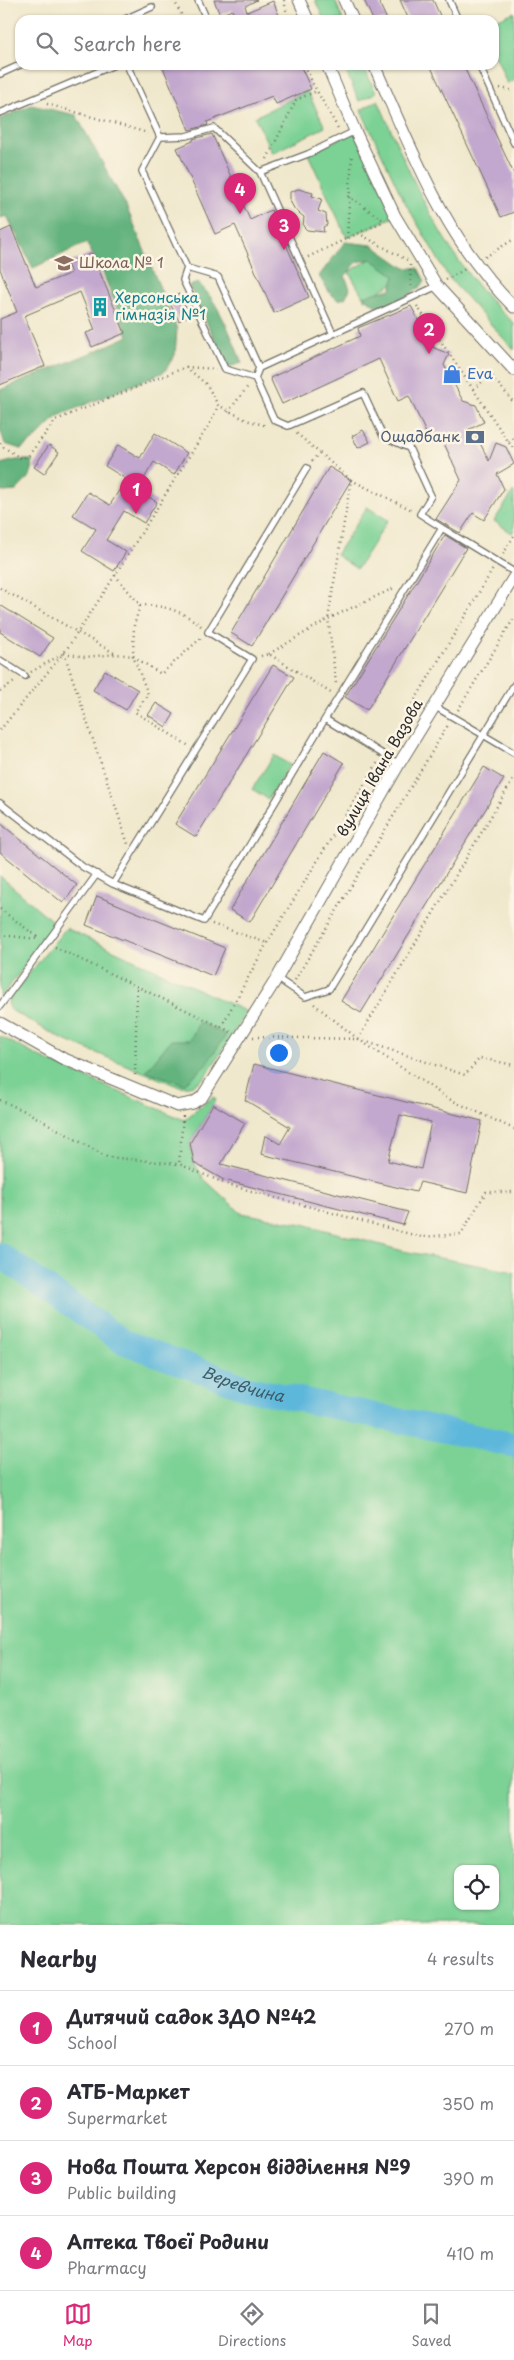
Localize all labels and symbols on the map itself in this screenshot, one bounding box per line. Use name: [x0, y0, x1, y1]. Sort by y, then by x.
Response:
pin: 4: [224, 173, 256, 214]
pin: 3: [268, 209, 300, 250]
place label: Школа № 1: [79, 250, 164, 273]
school or university icon: Школа № 1: [53, 252, 75, 274]
place label: Херсонська гімназія №1: [115, 285, 206, 325]
building icon: Херсонська гімназія №1: [89, 296, 111, 318]
pin: 2: [413, 313, 445, 354]
place label: Eva: [467, 361, 494, 384]
shop icon: Eva: [441, 363, 463, 385]
place label: Ощадбанк: [380, 424, 460, 447]
bank icon: Ощадбанк: [464, 426, 486, 448]
pin: 1: [120, 473, 152, 514]
street label: вулиця Івана Вазова: [330, 694, 428, 840]
your location: [266, 1040, 292, 1066]
water label: Веревчина: [199, 1359, 288, 1407]

